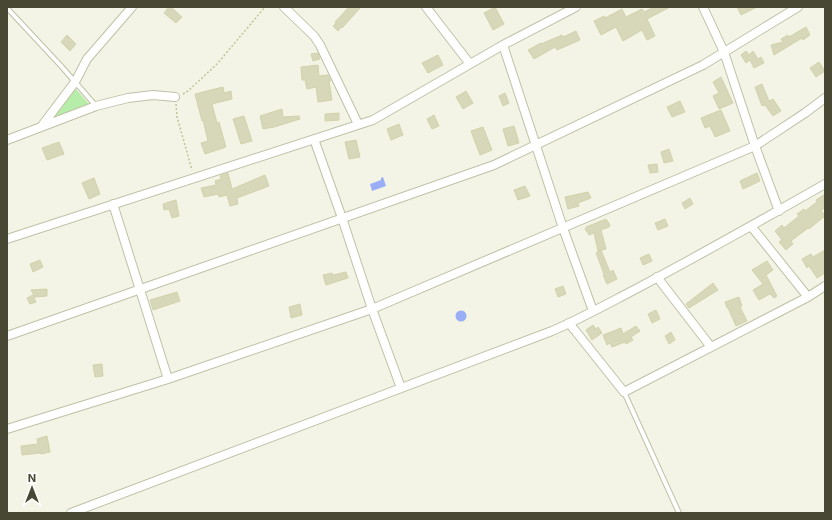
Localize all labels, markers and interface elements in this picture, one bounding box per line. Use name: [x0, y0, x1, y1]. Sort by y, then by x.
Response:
north arrow: [12, 468, 52, 508]
text: N: [28, 471, 36, 485]

